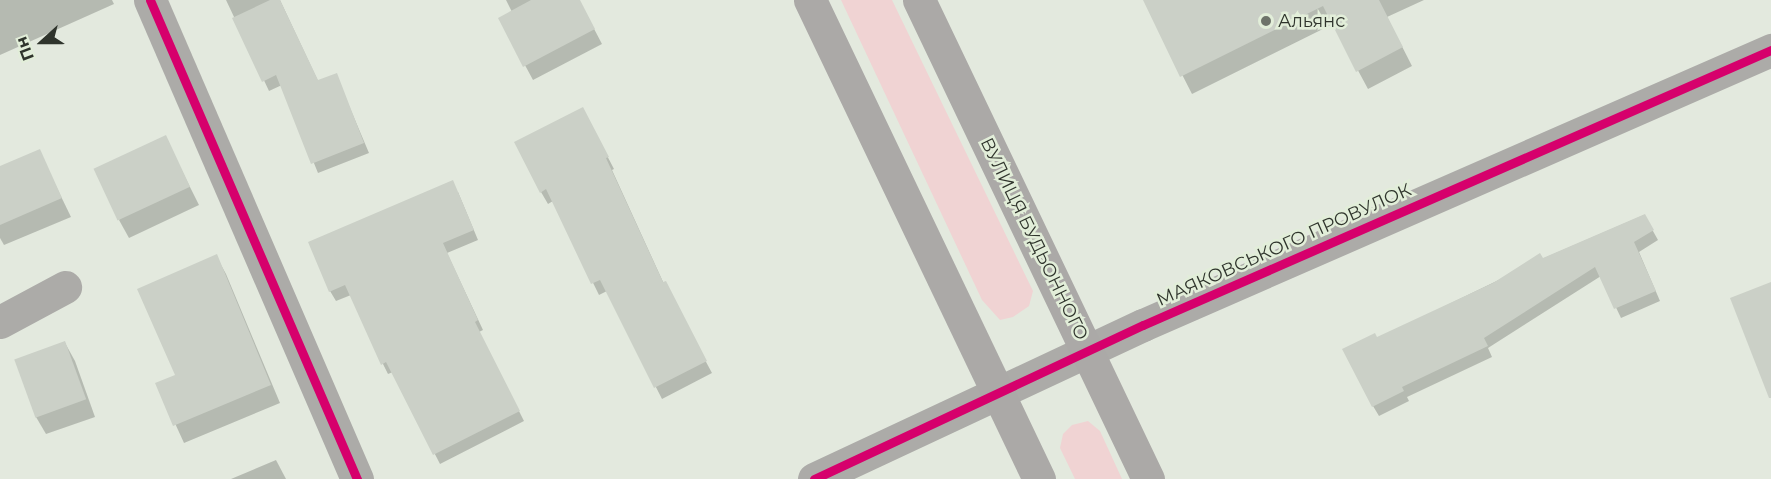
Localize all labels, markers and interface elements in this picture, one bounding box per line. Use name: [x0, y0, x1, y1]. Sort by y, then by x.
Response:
place label: Альянс: [1278, 10, 1345, 32]
north arrow: [12, 12, 72, 72]
marker: Альянс: [1259, 14, 1273, 28]
text: Пн: [12, 34, 38, 63]
street label: ВУЛИЦЯ БУДЬОННОГО: [976, 134, 1092, 344]
street label: МАЯКОВСЬКОГО ПРОВУЛОК: [1153, 179, 1415, 311]

